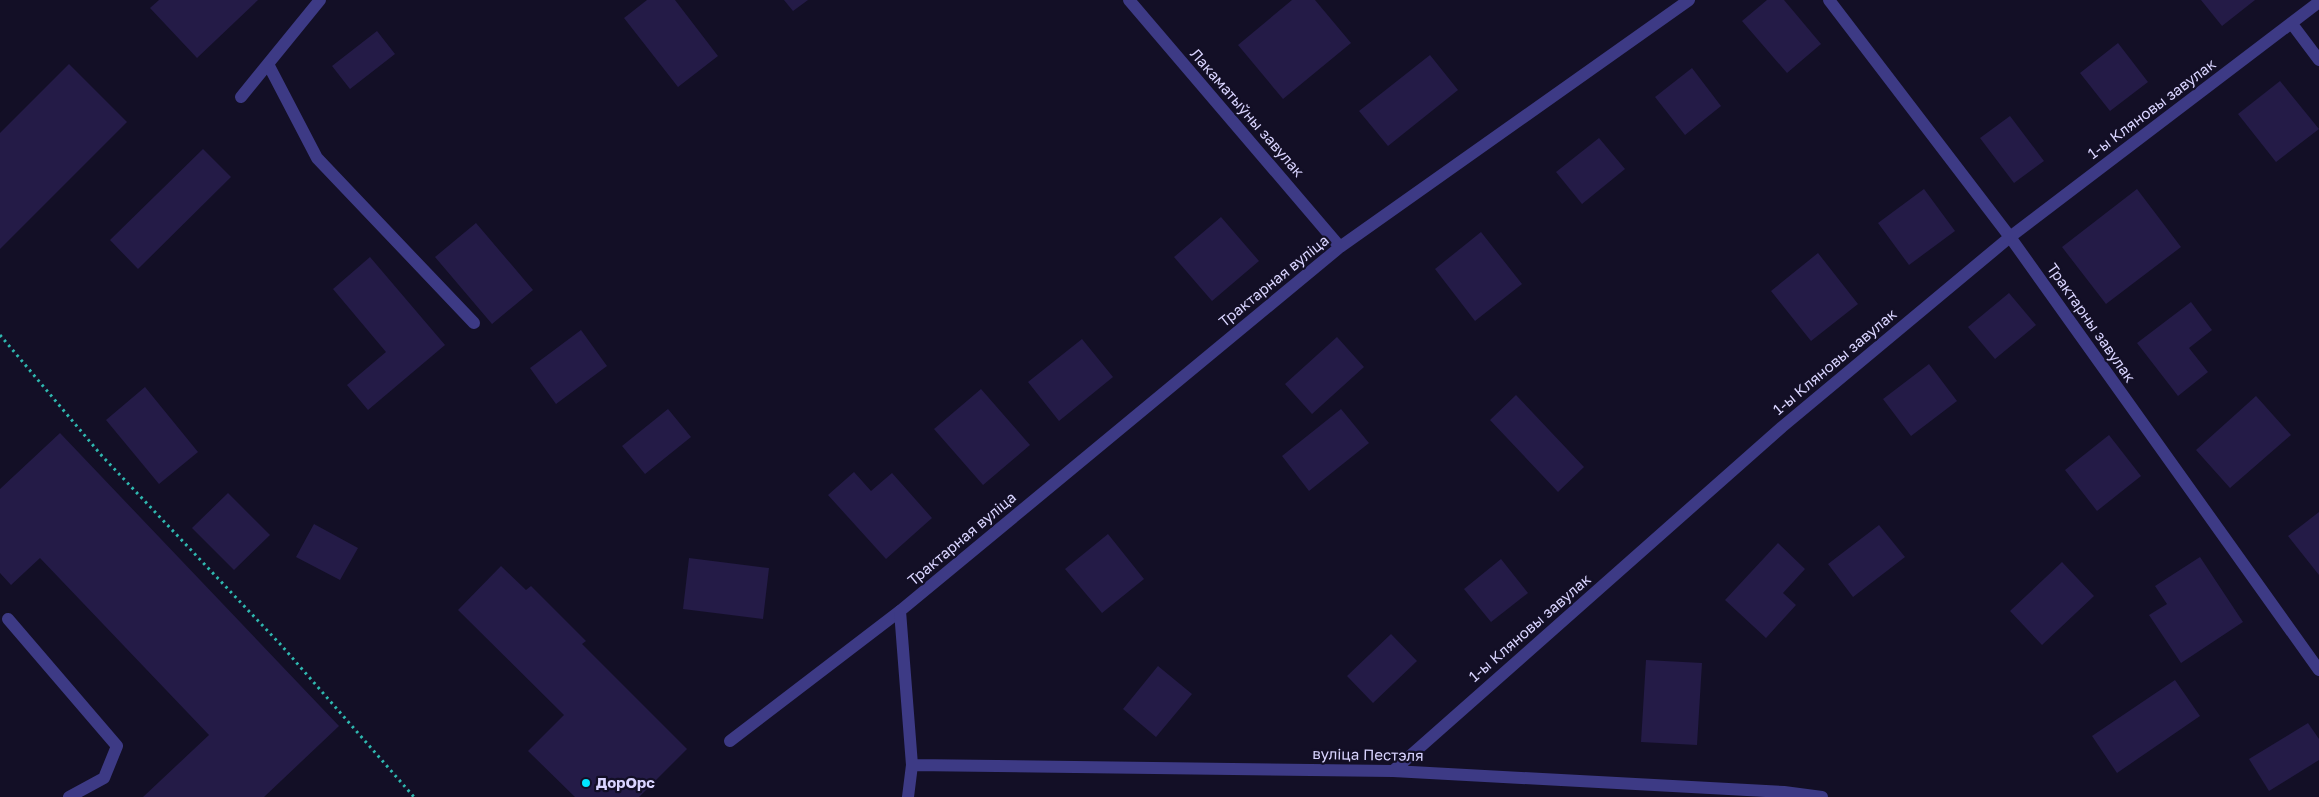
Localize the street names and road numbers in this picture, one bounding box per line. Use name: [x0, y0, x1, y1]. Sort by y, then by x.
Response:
street label: Лакаматыўны завулак: [1187, 44, 1309, 181]
street label: 1-ы Кляновы завулак: [2084, 54, 2219, 162]
street label: Трактарная вуліца: [1215, 230, 1332, 330]
street label: Трактарны завулак: [2044, 259, 2140, 386]
street label: 1-ы Кляновы завулак: [1769, 304, 1900, 418]
street label: Трактарная вуліца: [903, 488, 1019, 589]
street label: 1-ы Кляновы завулак: [1465, 569, 1594, 685]
street label: вуліца Пестэля: [1312, 744, 1424, 764]

